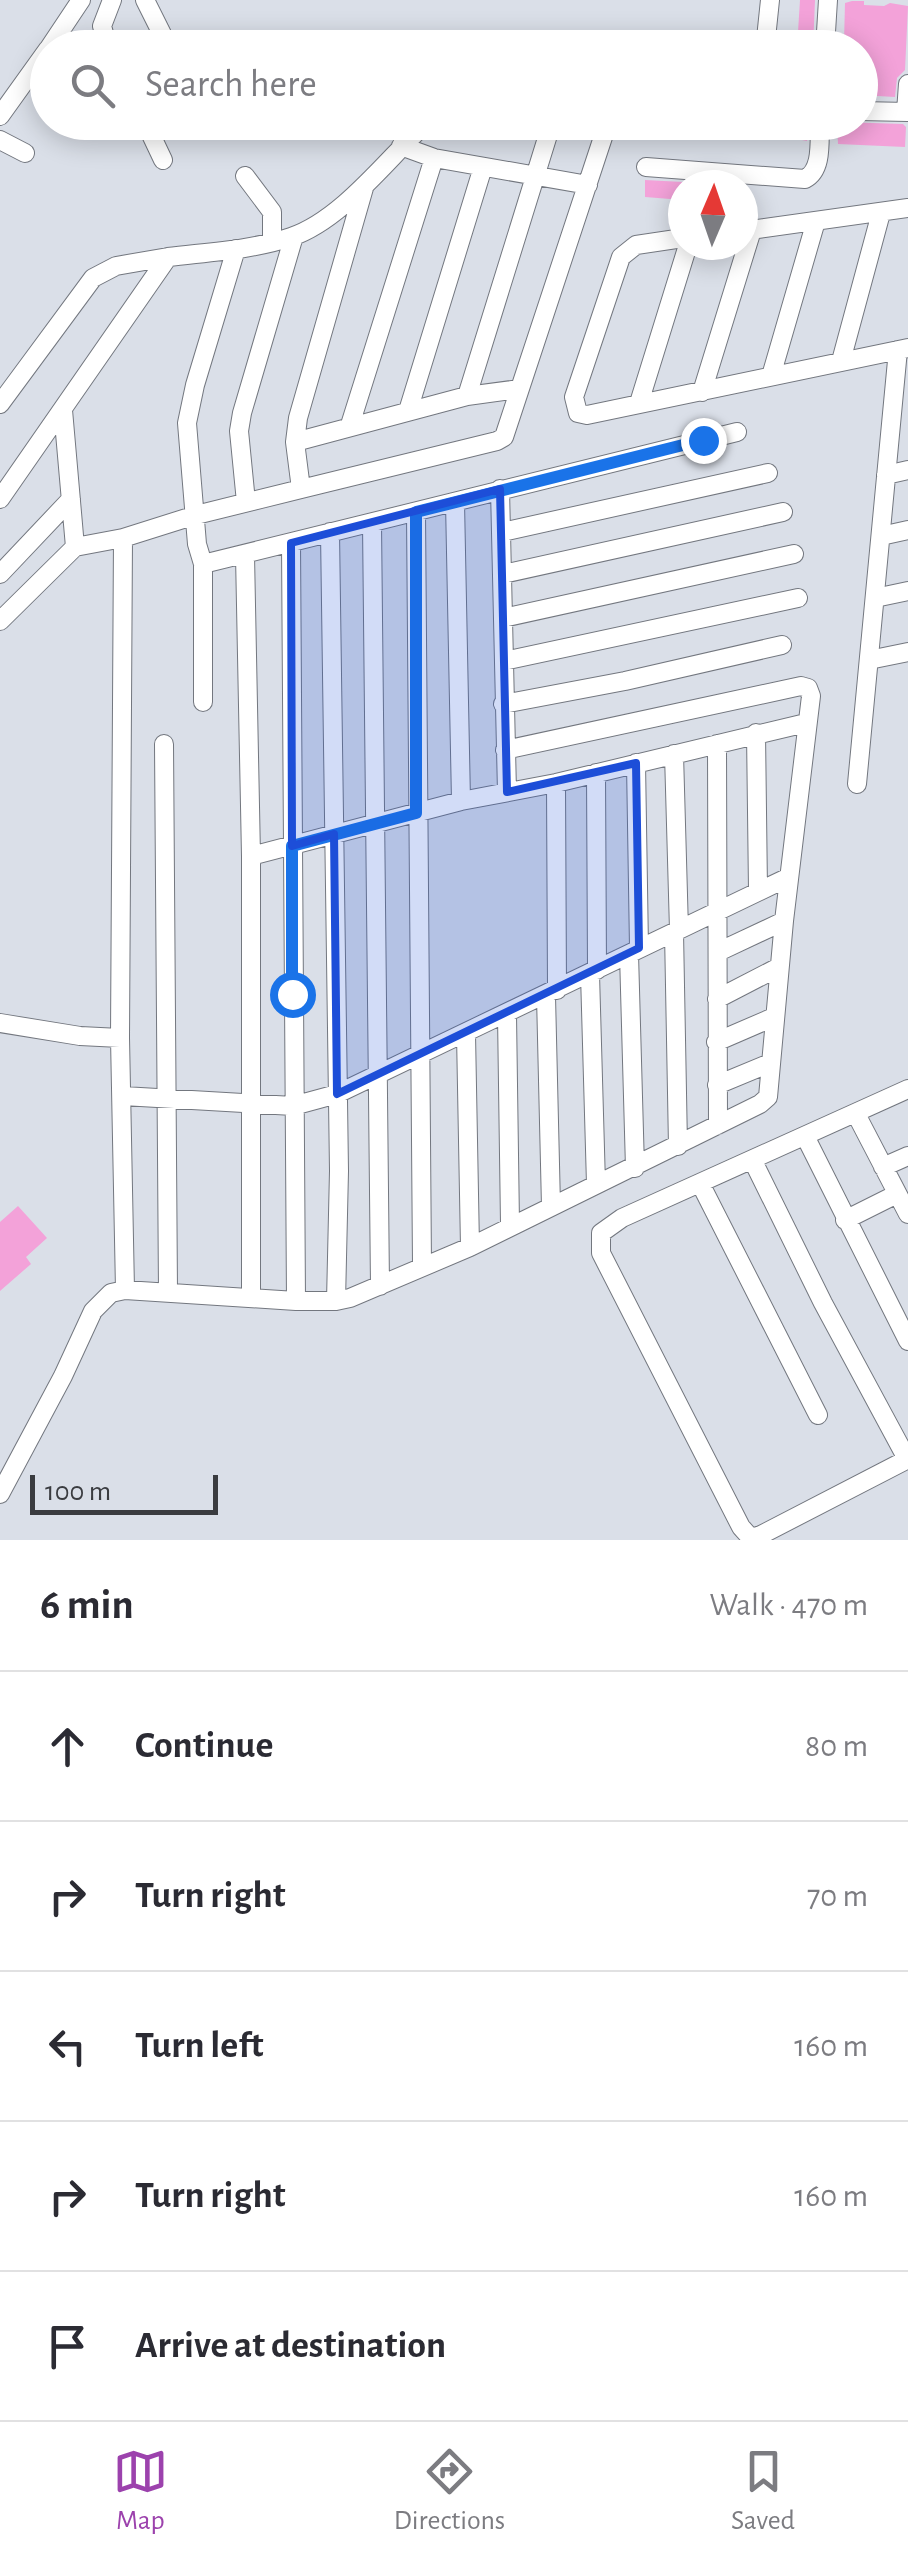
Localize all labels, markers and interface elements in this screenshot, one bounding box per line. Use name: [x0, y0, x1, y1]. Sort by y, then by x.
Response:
search box: [30, 30, 878, 140]
icon: search: [65, 58, 120, 113]
text: Search here: [145, 66, 317, 104]
north arrow: [668, 170, 758, 260]
route end: [681, 418, 727, 464]
route start: [270, 972, 316, 1018]
scale bar: [30, 1470, 218, 1514]
text: 100 m: [45, 1478, 111, 1506]
text: 6 min: [40, 1584, 134, 1626]
text: Walk · 470 m: [709, 1589, 868, 1621]
icon: ahead: [40, 1719, 95, 1774]
text: Continue: [135, 1727, 273, 1765]
text: 80 m: [805, 1730, 868, 1762]
icon: right: [40, 1869, 95, 1924]
text: Turn right: [135, 1877, 285, 1915]
text: 70 m: [807, 1880, 868, 1912]
icon: left: [40, 2019, 95, 2074]
text: Turn left: [135, 2027, 263, 2065]
text: 160 m: [794, 2030, 868, 2062]
icon: right: [40, 2169, 95, 2224]
text: Turn right: [135, 2177, 285, 2215]
text: 160 m: [794, 2180, 868, 2212]
icon: arrive: [40, 2319, 95, 2374]
text: Arrive at destination: [135, 2327, 446, 2365]
tab: Map: [113, 2444, 168, 2538]
tab: Directions: [394, 2444, 505, 2538]
tab: Saved: [731, 2444, 795, 2538]

